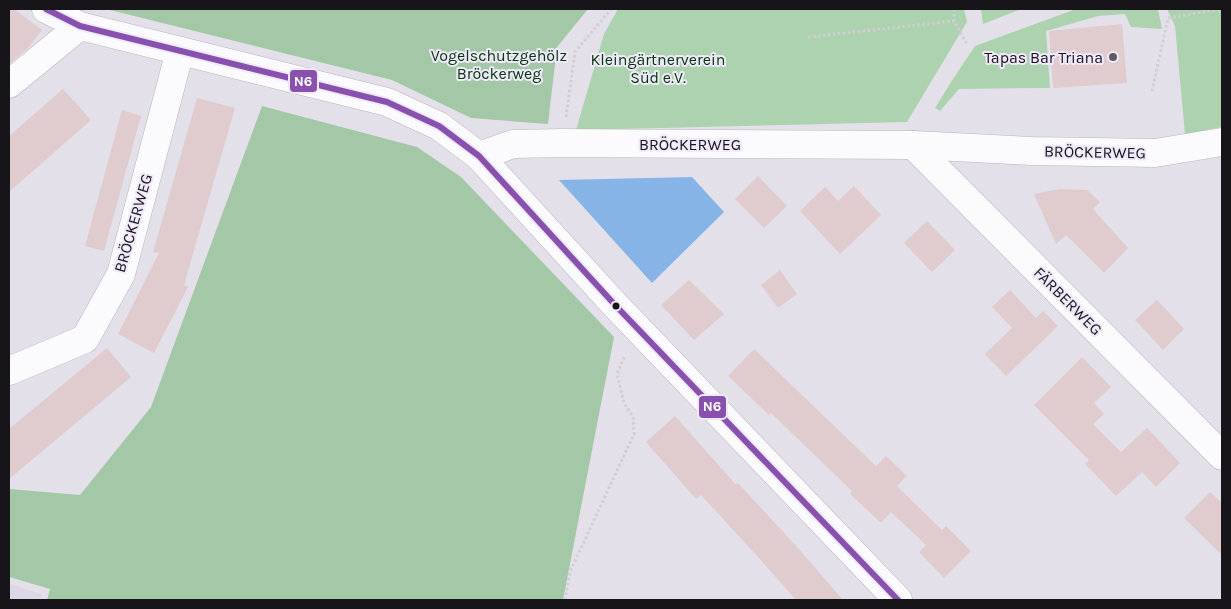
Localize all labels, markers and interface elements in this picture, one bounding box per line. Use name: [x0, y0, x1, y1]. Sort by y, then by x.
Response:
park label: Vogelschutzgehölz Bröckerweg: [431, 46, 567, 83]
place label: Tapas Bar Triana: [984, 48, 1103, 67]
park label: Kleingärtnerverein Süd e.V.: [591, 50, 725, 87]
marker: Tapas Bar Triana: [1107, 51, 1119, 63]
line badge: N6: [289, 69, 318, 93]
text: N6: [294, 73, 312, 90]
street label: BRÖCKERWEG: [639, 135, 741, 154]
street label: BRÖCKERWEG: [1044, 142, 1146, 162]
street label: BRÖCKERWEG: [110, 171, 156, 275]
street label: FÄRBERWEG: [1030, 263, 1106, 339]
unlabelled marker: [611, 301, 621, 311]
line badge: N6: [698, 395, 727, 419]
text: N6: [703, 398, 721, 415]

